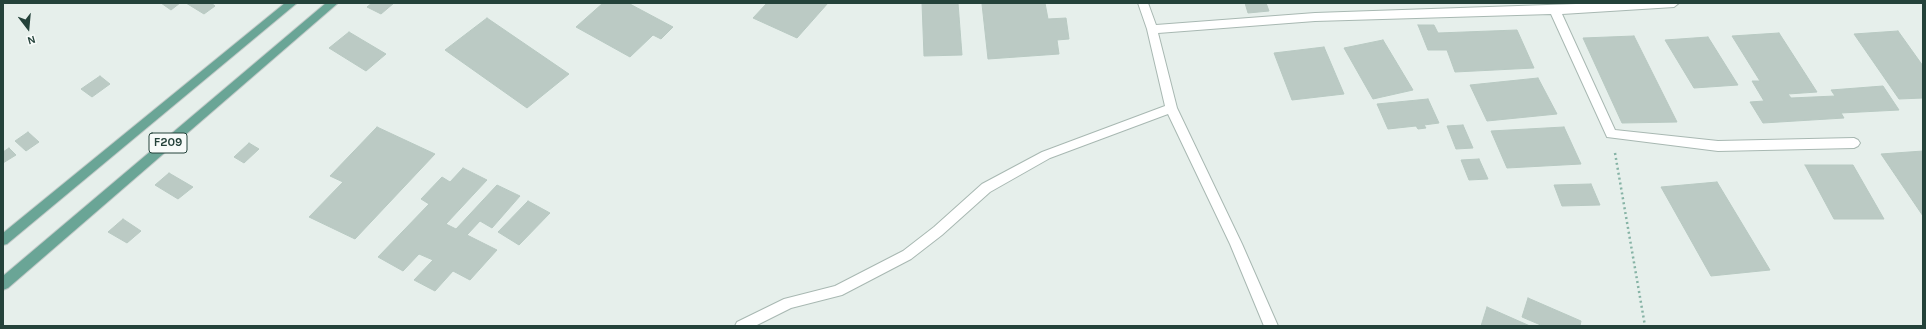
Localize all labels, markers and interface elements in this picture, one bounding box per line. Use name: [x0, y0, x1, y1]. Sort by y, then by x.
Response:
north arrow: [8, 8, 48, 48]
text: N: [26, 33, 37, 47]
road number: F209: [149, 133, 187, 153]

